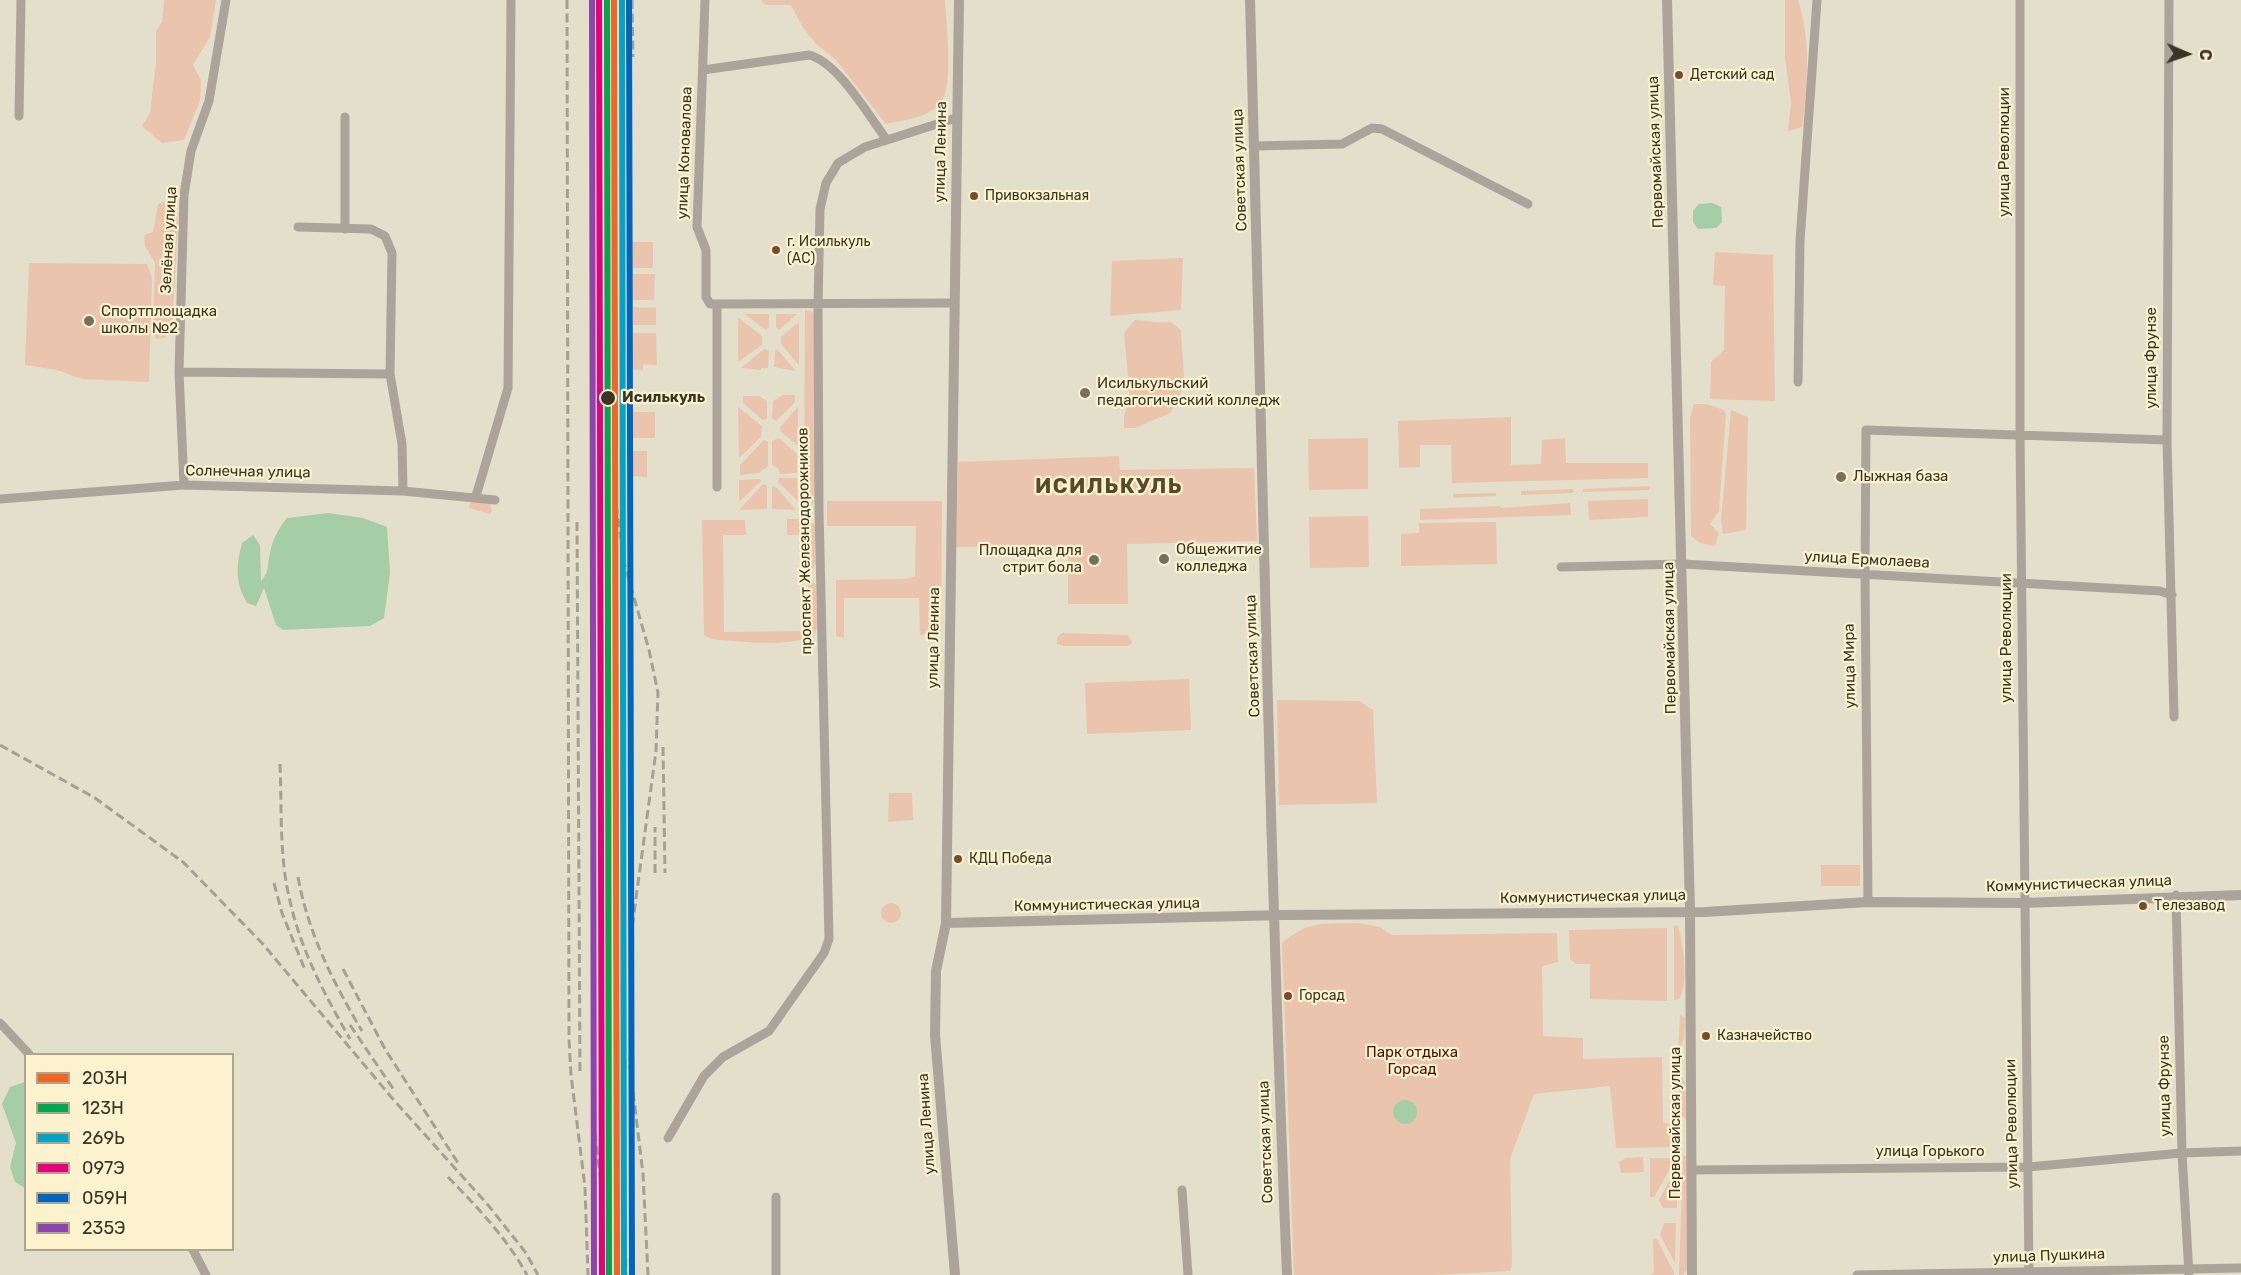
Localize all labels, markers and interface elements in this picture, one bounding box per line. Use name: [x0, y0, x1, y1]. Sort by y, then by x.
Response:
north arrow: [2157, 24, 2217, 84]
text: С: [2196, 49, 2215, 61]
place label: Детский сад: [1690, 67, 1774, 83]
marker: Детский сад: [1673, 69, 1685, 81]
street label: Первомайская улица: [1644, 76, 1668, 228]
street label: улица Коновалова: [674, 86, 696, 220]
street label: улица Революции: [1996, 87, 2014, 217]
street label: улица Ленина: [931, 101, 951, 203]
street label: Советская улица: [1229, 108, 1251, 232]
street label: Зелёная улица: [157, 186, 181, 294]
place label: Привокзальная: [985, 188, 1089, 204]
marker: Привокзальная: [968, 190, 980, 202]
place label: г. Исилькуль (АС): [787, 234, 870, 266]
marker: г. Исилькуль (АС): [770, 244, 782, 256]
place label: Спортплощадка школы №2: [101, 303, 217, 338]
street label: улица Фрунзе: [2143, 307, 2161, 409]
marker: Спортплощадка школы №2: [82, 314, 96, 328]
place label: Исилькульский педагогический колледж: [1097, 375, 1280, 410]
marker: Исилькульский педагогический колледж: [1078, 386, 1092, 400]
marker: Исилькуль: [599, 389, 617, 407]
place label: Исилькуль: [622, 389, 705, 407]
street label: проспект Железнодорожников: [794, 427, 816, 655]
street label: Солнечная улица: [185, 462, 311, 482]
place label: Лыжная база: [1853, 468, 1948, 486]
marker: Лыжная база: [1834, 470, 1848, 484]
district label: ИСИЛЬКУЛЬ: [1035, 474, 1183, 500]
place label: Общежитие колледжа: [1176, 541, 1262, 576]
place label: Площадка для стрит бола: [979, 542, 1082, 577]
street label: улица Ермолаева: [1804, 548, 1930, 572]
marker: Общежитие колледжа: [1157, 552, 1171, 566]
marker: Площадка для стрит бола: [1087, 553, 1101, 567]
street label: Первомайская улица: [1660, 562, 1680, 714]
street label: улица Революции: [1998, 573, 2016, 703]
street label: улица Ленина: [924, 587, 944, 689]
street label: Советская улица: [1242, 594, 1264, 718]
street label: улица Мира: [1840, 623, 1860, 709]
place label: КДЦ Победа: [969, 851, 1052, 867]
marker: КДЦ Победа: [952, 853, 964, 865]
street label: Коммунистическая улица: [1986, 872, 2172, 896]
street label: Коммунистическая улица: [1500, 886, 1686, 908]
street label: Коммунистическая улица: [1014, 894, 1200, 916]
place label: Телезавод: [2154, 898, 2225, 914]
marker: Телезавод: [2137, 900, 2149, 912]
place label: Горсад: [1299, 988, 1345, 1004]
marker: Горсад: [1282, 990, 1294, 1002]
place label: Казначейство: [1717, 1028, 1812, 1044]
marker: Казначейство: [1700, 1030, 1712, 1042]
street label: улица Фрунзе: [2155, 1035, 2175, 1137]
park label: Парк отдыха Горсад: [1366, 1044, 1458, 1079]
street label: Первомайская улица: [1667, 1047, 1685, 1199]
legend: [24, 1053, 234, 1251]
street label: улица Революции: [2002, 1059, 2022, 1189]
text: 203Н: [82, 1067, 128, 1089]
street label: улица Ленина: [914, 1073, 940, 1175]
street label: Советская улица: [1255, 1080, 1277, 1204]
text: 123Н: [82, 1097, 124, 1119]
text: 269Ь: [82, 1127, 125, 1149]
street label: улица Горького: [1875, 1143, 1985, 1161]
text: 097Э: [82, 1157, 125, 1179]
text: 059Н: [82, 1187, 128, 1209]
text: 235Э: [82, 1217, 126, 1239]
street label: улица Пушкина: [1993, 1245, 2105, 1267]

